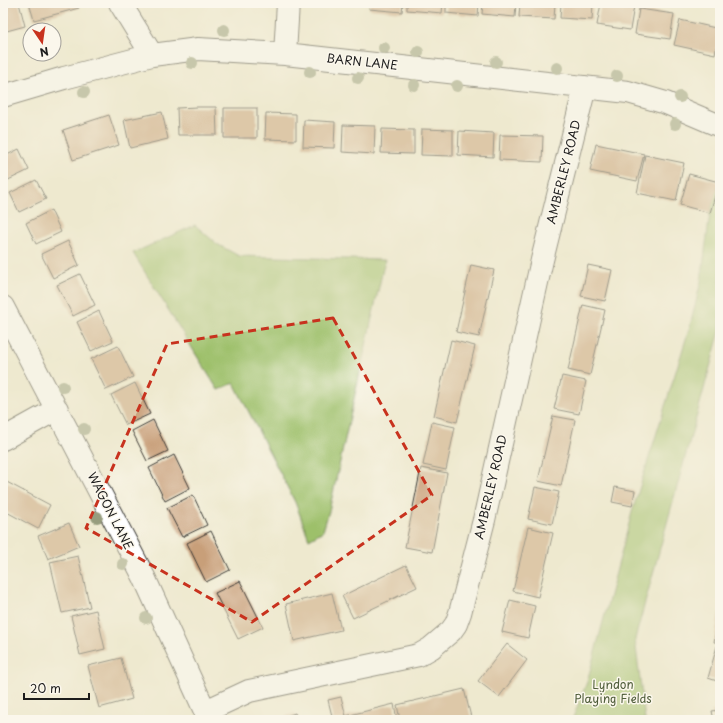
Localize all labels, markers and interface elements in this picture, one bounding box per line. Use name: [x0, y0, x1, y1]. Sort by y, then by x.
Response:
north arrow: [22, 22, 62, 62]
text: N: [38, 43, 51, 62]
street label: BARN LANE: [325, 48, 399, 74]
street label: AMBERLEY ROAD: [541, 118, 585, 226]
street label: AMBERLEY ROAD: [469, 433, 511, 541]
street label: WAGON LANE: [84, 469, 138, 553]
scale bar: [24, 675, 89, 701]
park label: Lyndon Playing Fields: [574, 675, 652, 707]
text: 20 m: [30, 679, 61, 697]

